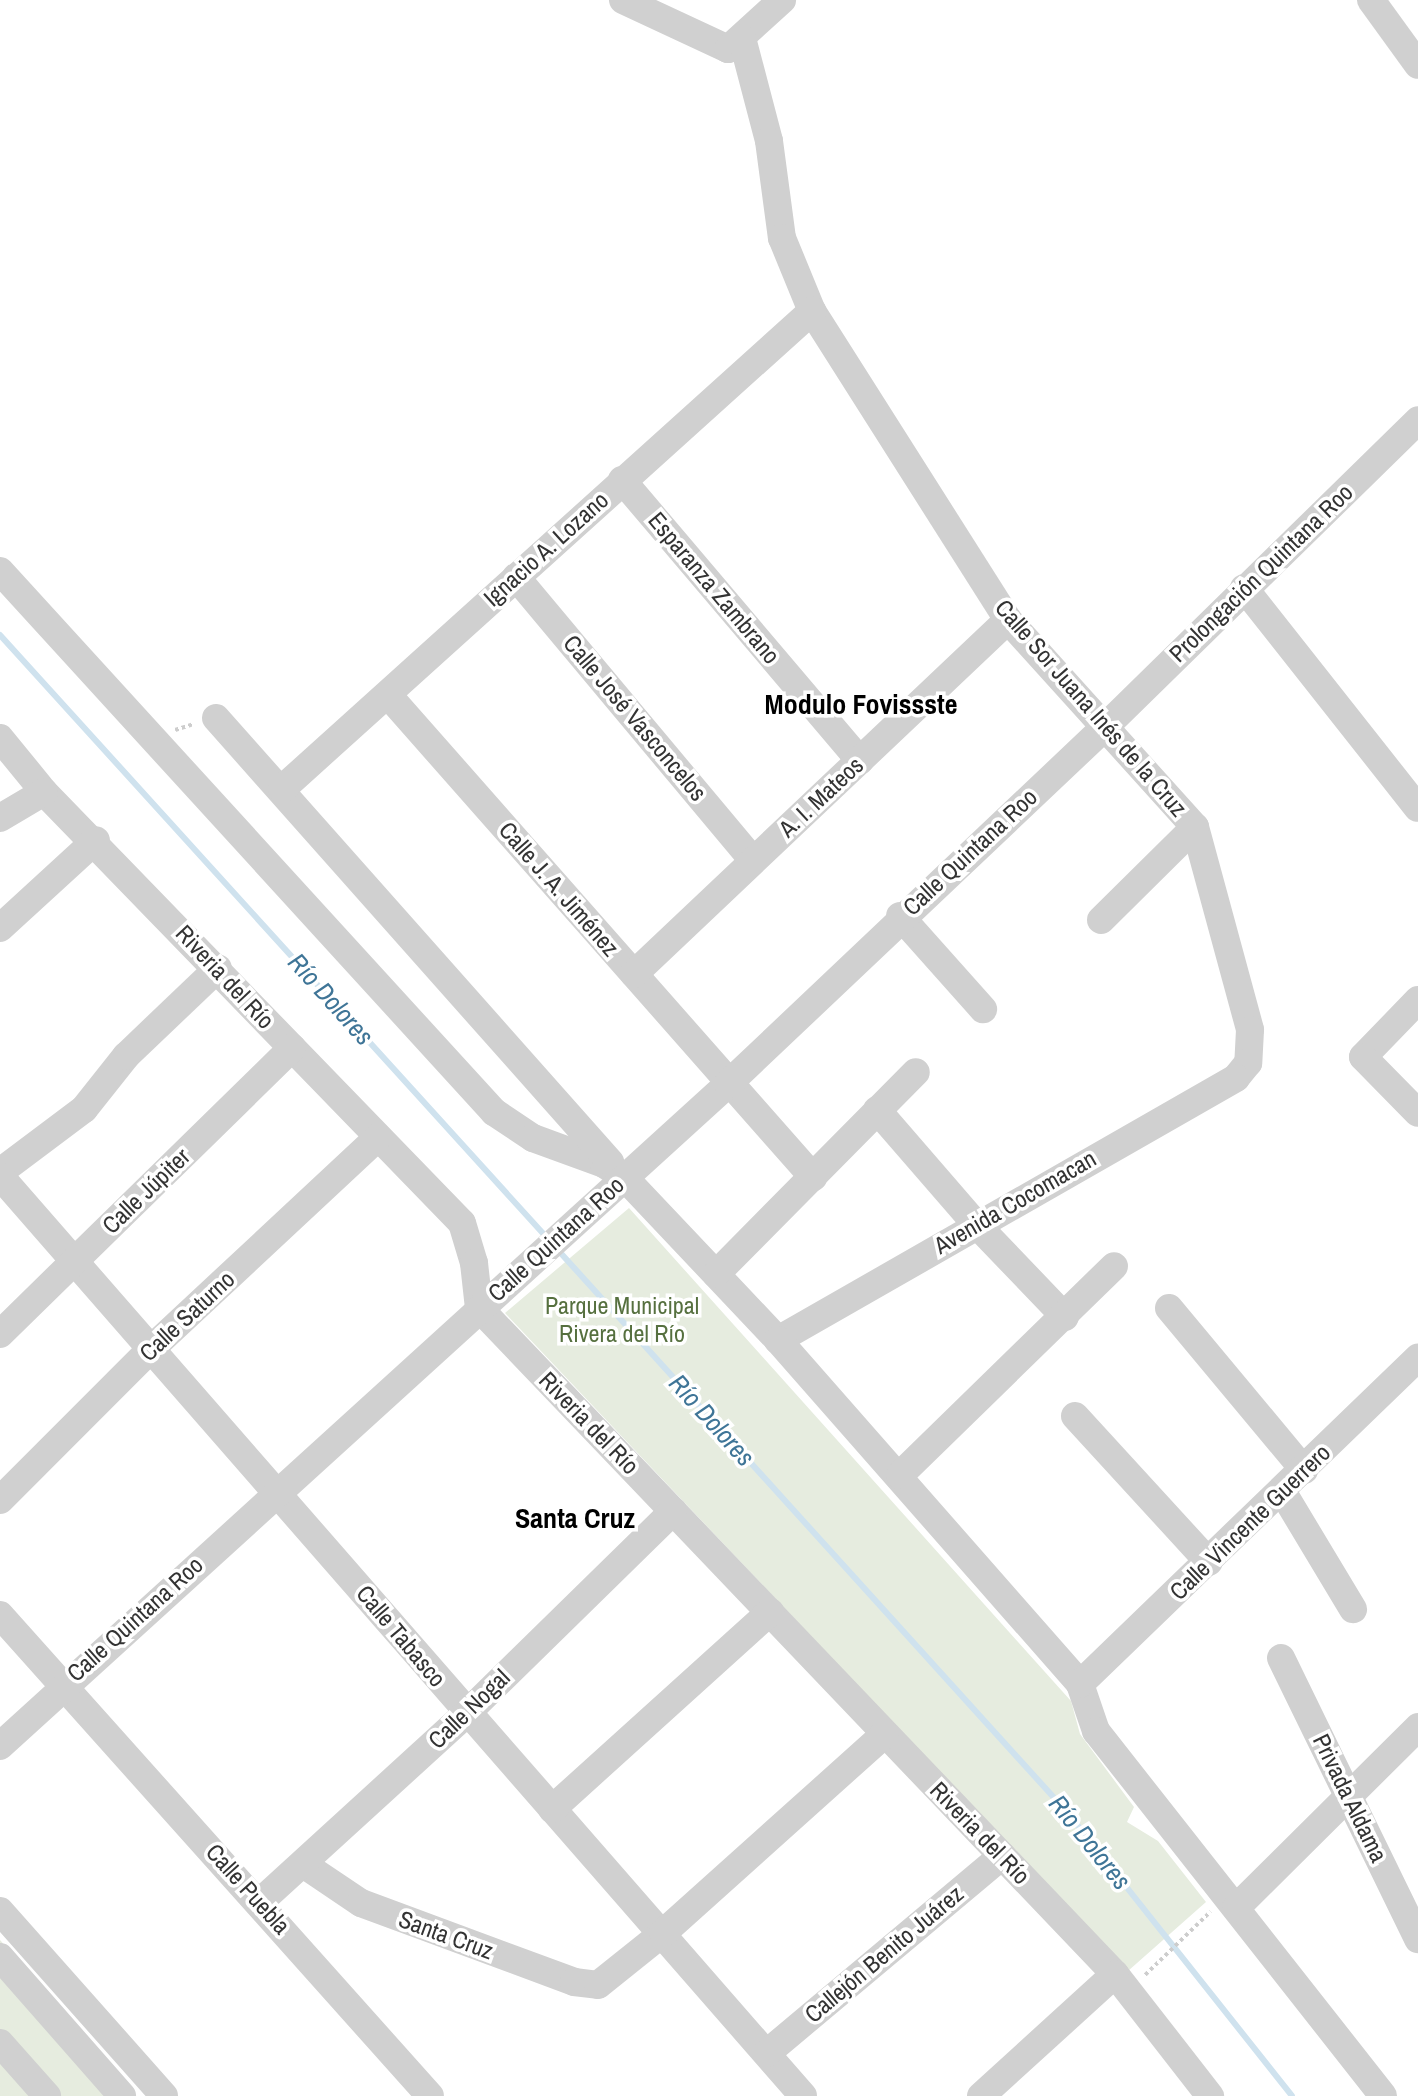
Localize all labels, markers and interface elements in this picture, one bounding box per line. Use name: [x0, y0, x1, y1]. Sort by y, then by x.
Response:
street label: Prolongación Quintana Roo: [1163, 478, 1359, 668]
street label: Ignacio A. Lozano: [477, 485, 615, 613]
street label: Esparanza Zambrano: [642, 506, 786, 670]
street label: Calle Sor Juana Inés de la Cruz: [989, 594, 1193, 822]
street label: Calle José Vasconcelos: [557, 629, 713, 807]
district label: Modulo Fovissste: [765, 687, 957, 721]
street label: A. I. Mateos: [773, 751, 869, 843]
street label: Calle Quintana Roo: [897, 783, 1043, 921]
street label: Calle J. A. Jiménez: [493, 816, 625, 962]
street label: Riveria del Río: [170, 919, 280, 1035]
water label: Río Dolores: [282, 947, 380, 1051]
street label: Calle Júpiter: [96, 1142, 196, 1240]
street label: Avenida Cocomacan: [929, 1144, 1101, 1260]
street label: Calle Quintana Roo: [482, 1170, 630, 1308]
street label: Calle Saturno: [134, 1265, 240, 1367]
park label: Parque Municipal Rivera del Río: [545, 1292, 699, 1348]
street label: Riveria del Río: [533, 1366, 645, 1480]
water label: Río Dolores: [663, 1368, 761, 1472]
street label: Calle Vincente Guerrero: [1164, 1438, 1336, 1606]
district label: Santa Cruz: [515, 1501, 635, 1535]
street label: Calle Quintana Roo: [61, 1550, 209, 1688]
street label: Calle Tabasco: [350, 1579, 452, 1693]
street label: Calle Nogal: [422, 1663, 516, 1755]
street label: Privada Aldama: [1306, 1729, 1394, 1867]
street label: Riveria del Río: [924, 1776, 1036, 1890]
water label: Río Dolores: [1042, 1788, 1138, 1896]
street label: Calle Puebla: [200, 1838, 296, 1940]
street label: Callejón Benito Juárez: [799, 1879, 969, 2029]
street label: Santa Cruz: [395, 1905, 497, 1965]

